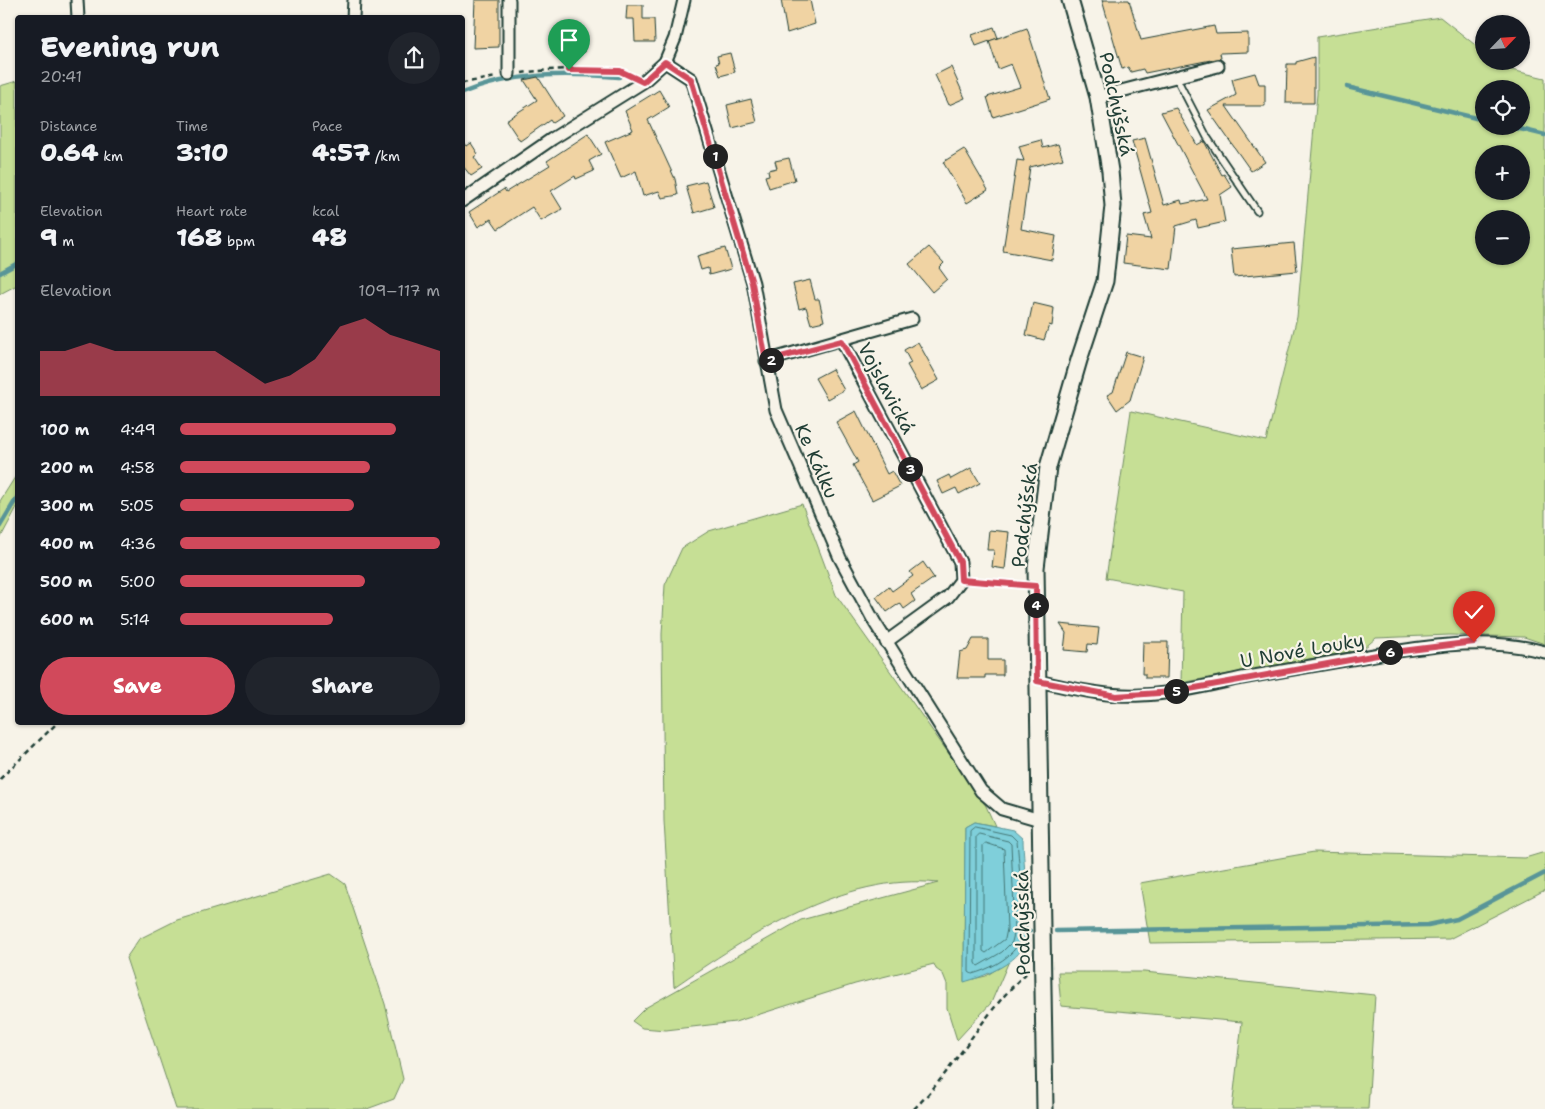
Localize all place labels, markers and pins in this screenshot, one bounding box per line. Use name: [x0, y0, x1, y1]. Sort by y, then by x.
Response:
pin: [548, 19, 590, 70]
pin: 1: [702, 144, 728, 168]
pin: 2: [758, 348, 784, 372]
pin: 3: [898, 456, 922, 482]
pin: [1453, 591, 1495, 642]
pin: 4: [1024, 592, 1048, 618]
pin: 6: [1378, 640, 1402, 664]
pin: 5: [1164, 678, 1188, 704]

